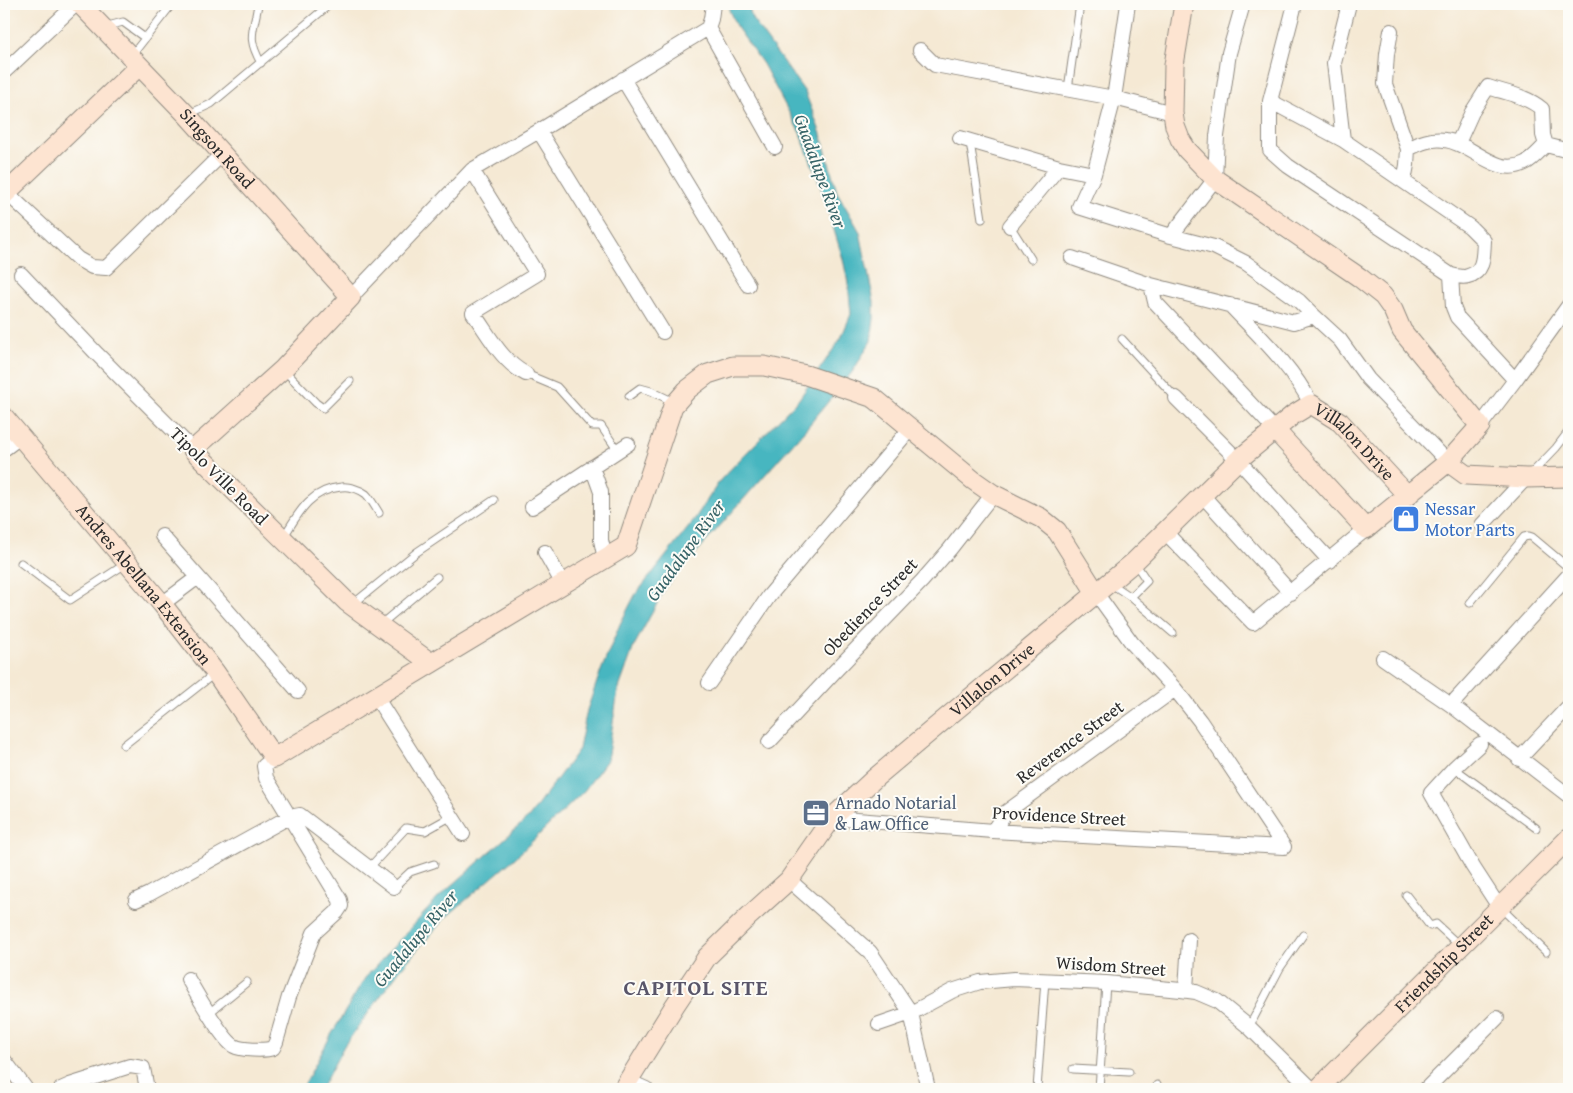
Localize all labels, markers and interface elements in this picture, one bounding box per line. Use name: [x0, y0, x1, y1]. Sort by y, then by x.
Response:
street label: Singson Road: [174, 101, 261, 195]
water label: Guadalupe River: [787, 110, 855, 233]
street label: Villalon Drive: [1309, 395, 1402, 487]
street label: Tipolo Ville Road: [164, 420, 275, 531]
water label: Guadalupe River: [638, 493, 732, 607]
place label: Nessar Motor Parts: [1425, 495, 1515, 543]
street label: Andres Abellana Extension: [70, 497, 219, 671]
shop icon: Nessar Motor Parts: [1391, 504, 1421, 534]
street label: Obedience Street: [816, 551, 924, 662]
street label: Villalon Drive: [943, 636, 1041, 723]
street label: Reverence Street: [1010, 693, 1130, 790]
place label: Arnado Notarial & Law Office: [835, 789, 957, 837]
office icon: Arnado Notarial & Law Office: [801, 798, 831, 828]
street label: Providence Street: [992, 799, 1127, 833]
water label: Guadalupe River: [366, 882, 465, 993]
street label: Friendship Street: [1388, 906, 1500, 1019]
street label: Wisdom Street: [1055, 948, 1168, 983]
district label: CAPITOL SITE: [624, 971, 768, 1003]

